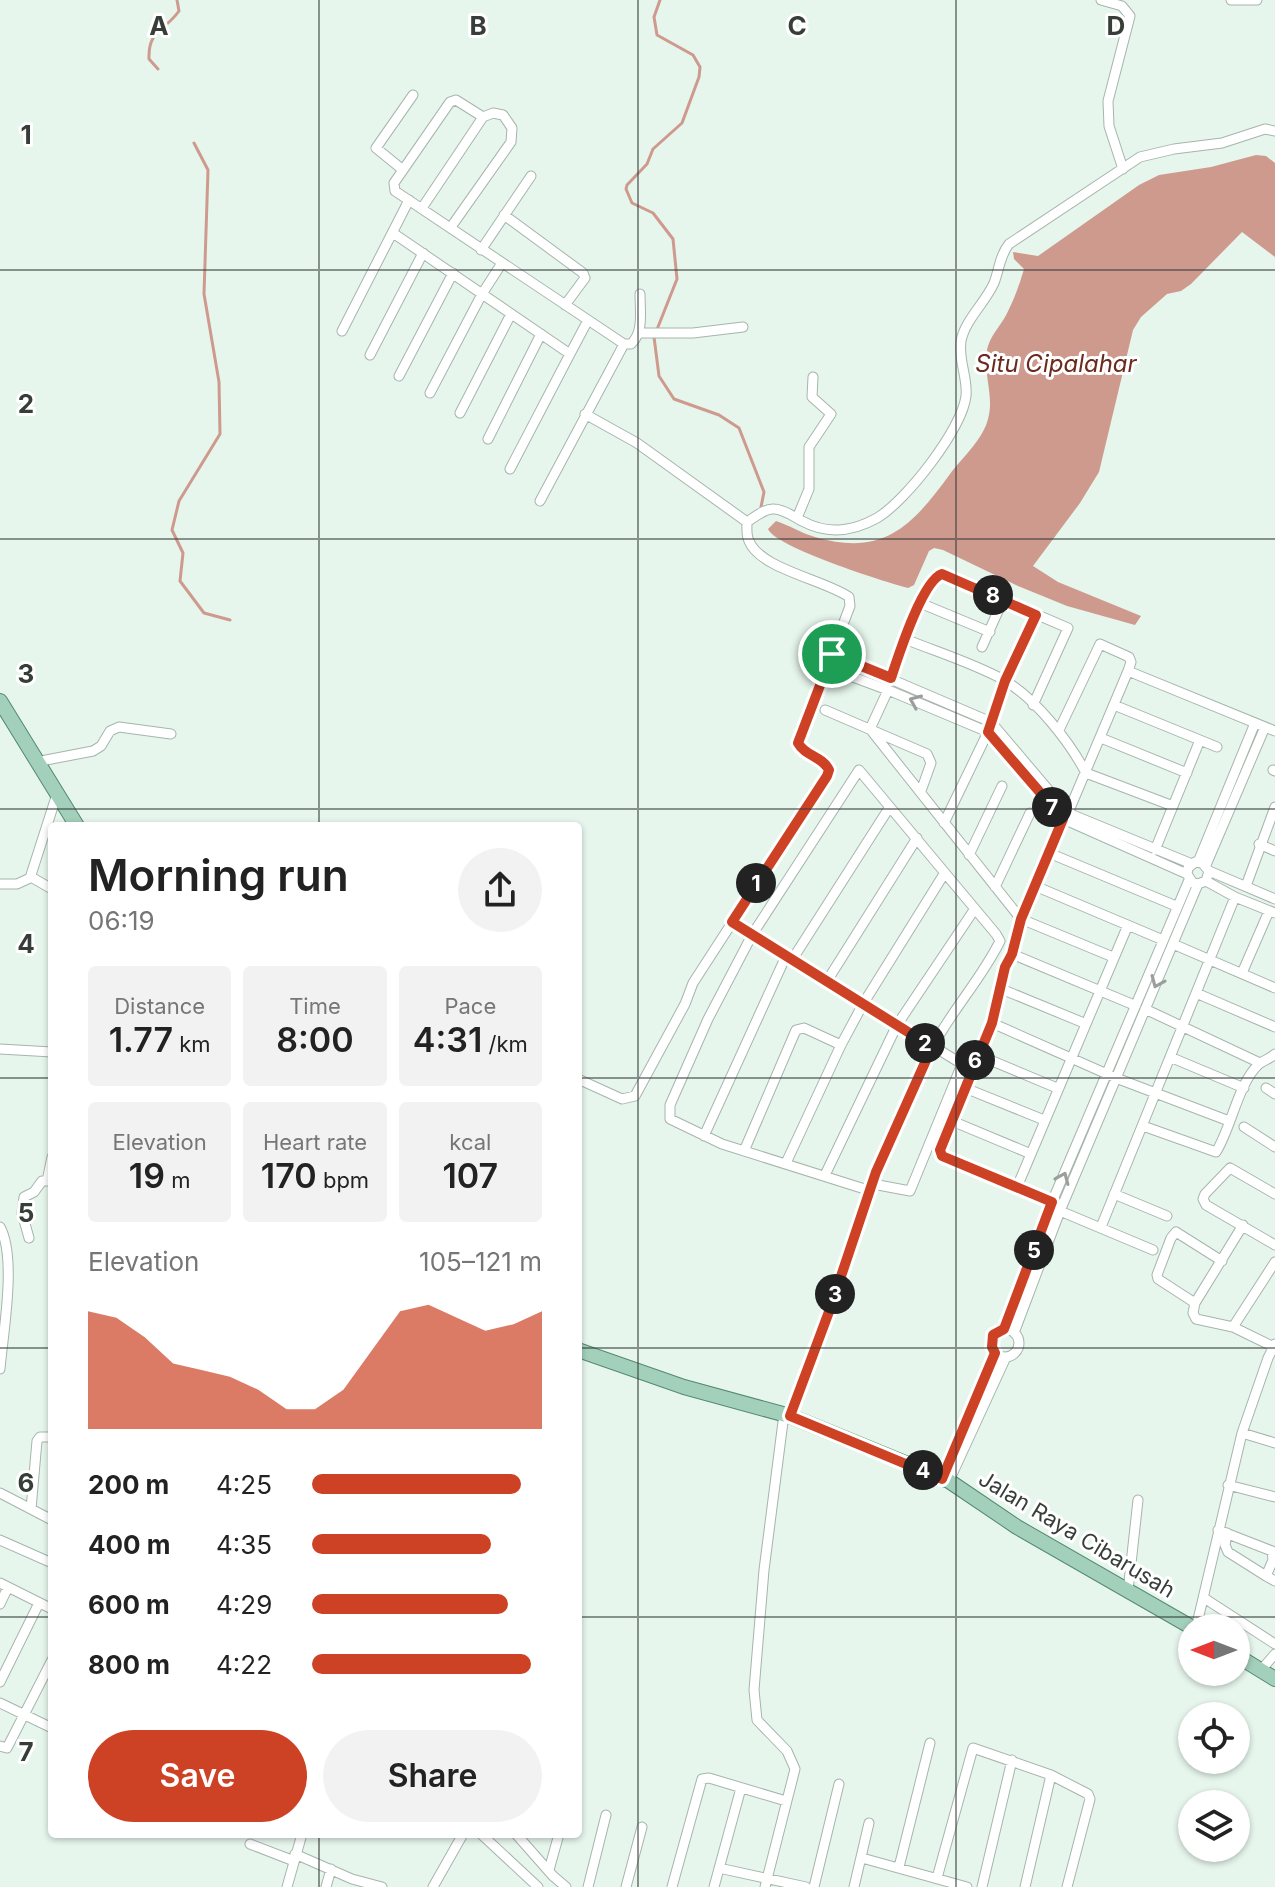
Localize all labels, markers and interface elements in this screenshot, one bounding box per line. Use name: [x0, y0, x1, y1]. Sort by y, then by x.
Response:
text: A: [149, 10, 169, 41]
text: B: [469, 10, 487, 41]
text: C: [787, 10, 807, 41]
text: D: [1107, 10, 1125, 41]
text: 1: [20, 119, 32, 150]
water label: Situ Cipalahar: [975, 349, 1138, 378]
text: 2: [18, 388, 34, 419]
pin: 8: [973, 575, 1013, 615]
text: 8: [986, 582, 1000, 608]
pin: [798, 620, 866, 688]
icon: arrive: [810, 632, 854, 676]
text: 3: [18, 658, 34, 689]
one-way arrow: [909, 694, 923, 710]
pin: 7: [1032, 787, 1072, 827]
text: 7: [1046, 794, 1058, 820]
text: Morning run: [88, 848, 349, 902]
button: share: [458, 848, 542, 932]
pin: 1: [736, 863, 776, 903]
text: 1: [751, 870, 761, 896]
text: 06:19: [88, 905, 155, 936]
text: 4: [17, 928, 35, 959]
one-way arrow: [1150, 974, 1166, 988]
text: Distance: [114, 993, 205, 1019]
text: Time: [289, 993, 341, 1019]
text: Pace: [444, 993, 496, 1019]
text: 1.77: [109, 1019, 173, 1060]
text: 8:00: [276, 1019, 354, 1060]
text: 4:31: [413, 1019, 482, 1060]
pin: 2: [905, 1023, 945, 1063]
text: 2: [918, 1030, 932, 1056]
text: km: [173, 1031, 211, 1057]
text: /km: [482, 1031, 528, 1057]
pin: 6: [955, 1040, 995, 1080]
text: 6: [968, 1047, 982, 1073]
text: Elevation: [113, 1129, 207, 1155]
text: Heart rate: [263, 1129, 367, 1155]
text: kcal: [449, 1129, 491, 1155]
text: 19: [129, 1155, 165, 1196]
text: 170: [261, 1155, 317, 1196]
text: 107: [442, 1155, 498, 1196]
text: m: [165, 1167, 190, 1193]
text: bpm: [317, 1167, 369, 1193]
one-way arrow: [1053, 1171, 1069, 1186]
text: 5: [18, 1197, 34, 1228]
pin: 5: [1014, 1230, 1054, 1270]
text: 5: [1027, 1237, 1041, 1263]
text: Elevation: [88, 1246, 199, 1277]
text: 105–121 m: [419, 1246, 542, 1277]
pin: 3: [815, 1274, 855, 1314]
text: 3: [828, 1281, 842, 1307]
pin: 4: [903, 1450, 943, 1490]
text: 4: [916, 1457, 930, 1483]
street label: Jalan Raya Cibarusah: [974, 1465, 1180, 1603]
text: 6: [18, 1467, 34, 1498]
text: 200 m: [88, 1469, 169, 1500]
text: 4:25: [216, 1469, 272, 1500]
text: 400 m: [88, 1529, 171, 1560]
text: 4:35: [216, 1529, 272, 1560]
text: 600 m: [88, 1589, 170, 1620]
text: 4:29: [216, 1589, 272, 1620]
north arrow: [1178, 1614, 1250, 1686]
map controls: [1178, 1614, 1250, 1862]
text: 800 m: [88, 1649, 170, 1680]
text: 4:22: [216, 1649, 272, 1680]
button: locate: [1178, 1702, 1250, 1774]
button: Save: [88, 1730, 307, 1822]
button: Share: [323, 1730, 542, 1822]
text: 7: [18, 1736, 34, 1767]
button: layers: [1178, 1790, 1250, 1862]

